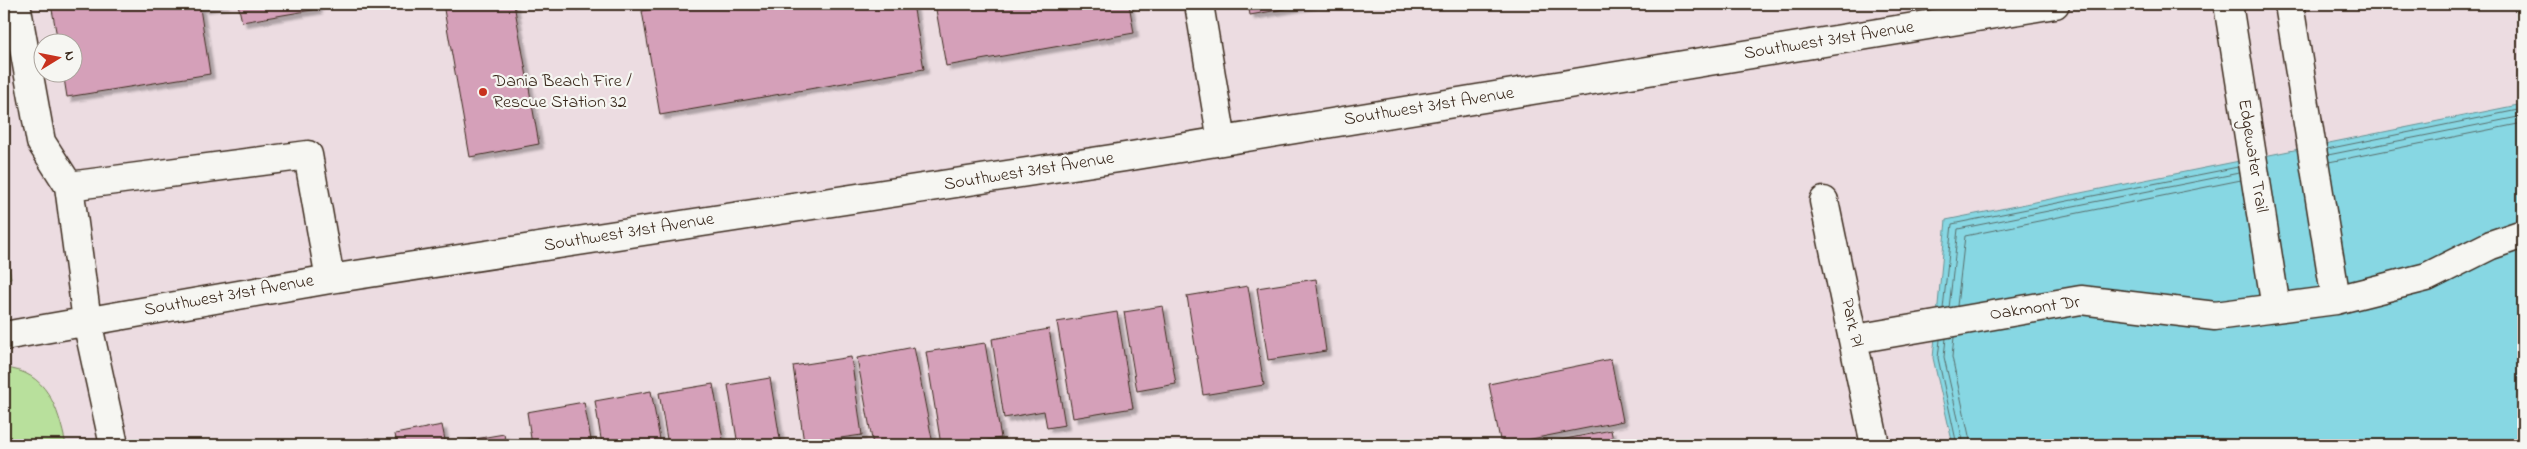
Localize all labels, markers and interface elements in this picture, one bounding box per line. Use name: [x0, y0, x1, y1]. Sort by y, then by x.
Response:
street label: Southwest 31st Avenue: [1742, 15, 1917, 67]
north arrow: [32, 32, 82, 82]
text: N: [58, 50, 80, 62]
place label: Dania Beach Fire / Rescue Station 32: [492, 69, 632, 116]
street label: Southwest 31st Avenue: [1342, 81, 1517, 133]
marker: Dania Beach Fire / Rescue Station 32: [477, 86, 489, 98]
street label: Edgewater Trail: [2229, 97, 2274, 215]
street label: Southwest 31st Avenue: [942, 146, 1117, 198]
street label: Southwest 31st Avenue: [542, 207, 717, 259]
street label: Southwest 31st Avenue: [142, 268, 317, 324]
street label: Oakmont Dr: [1988, 290, 2082, 328]
street label: Park Pl: [1833, 296, 1869, 350]

